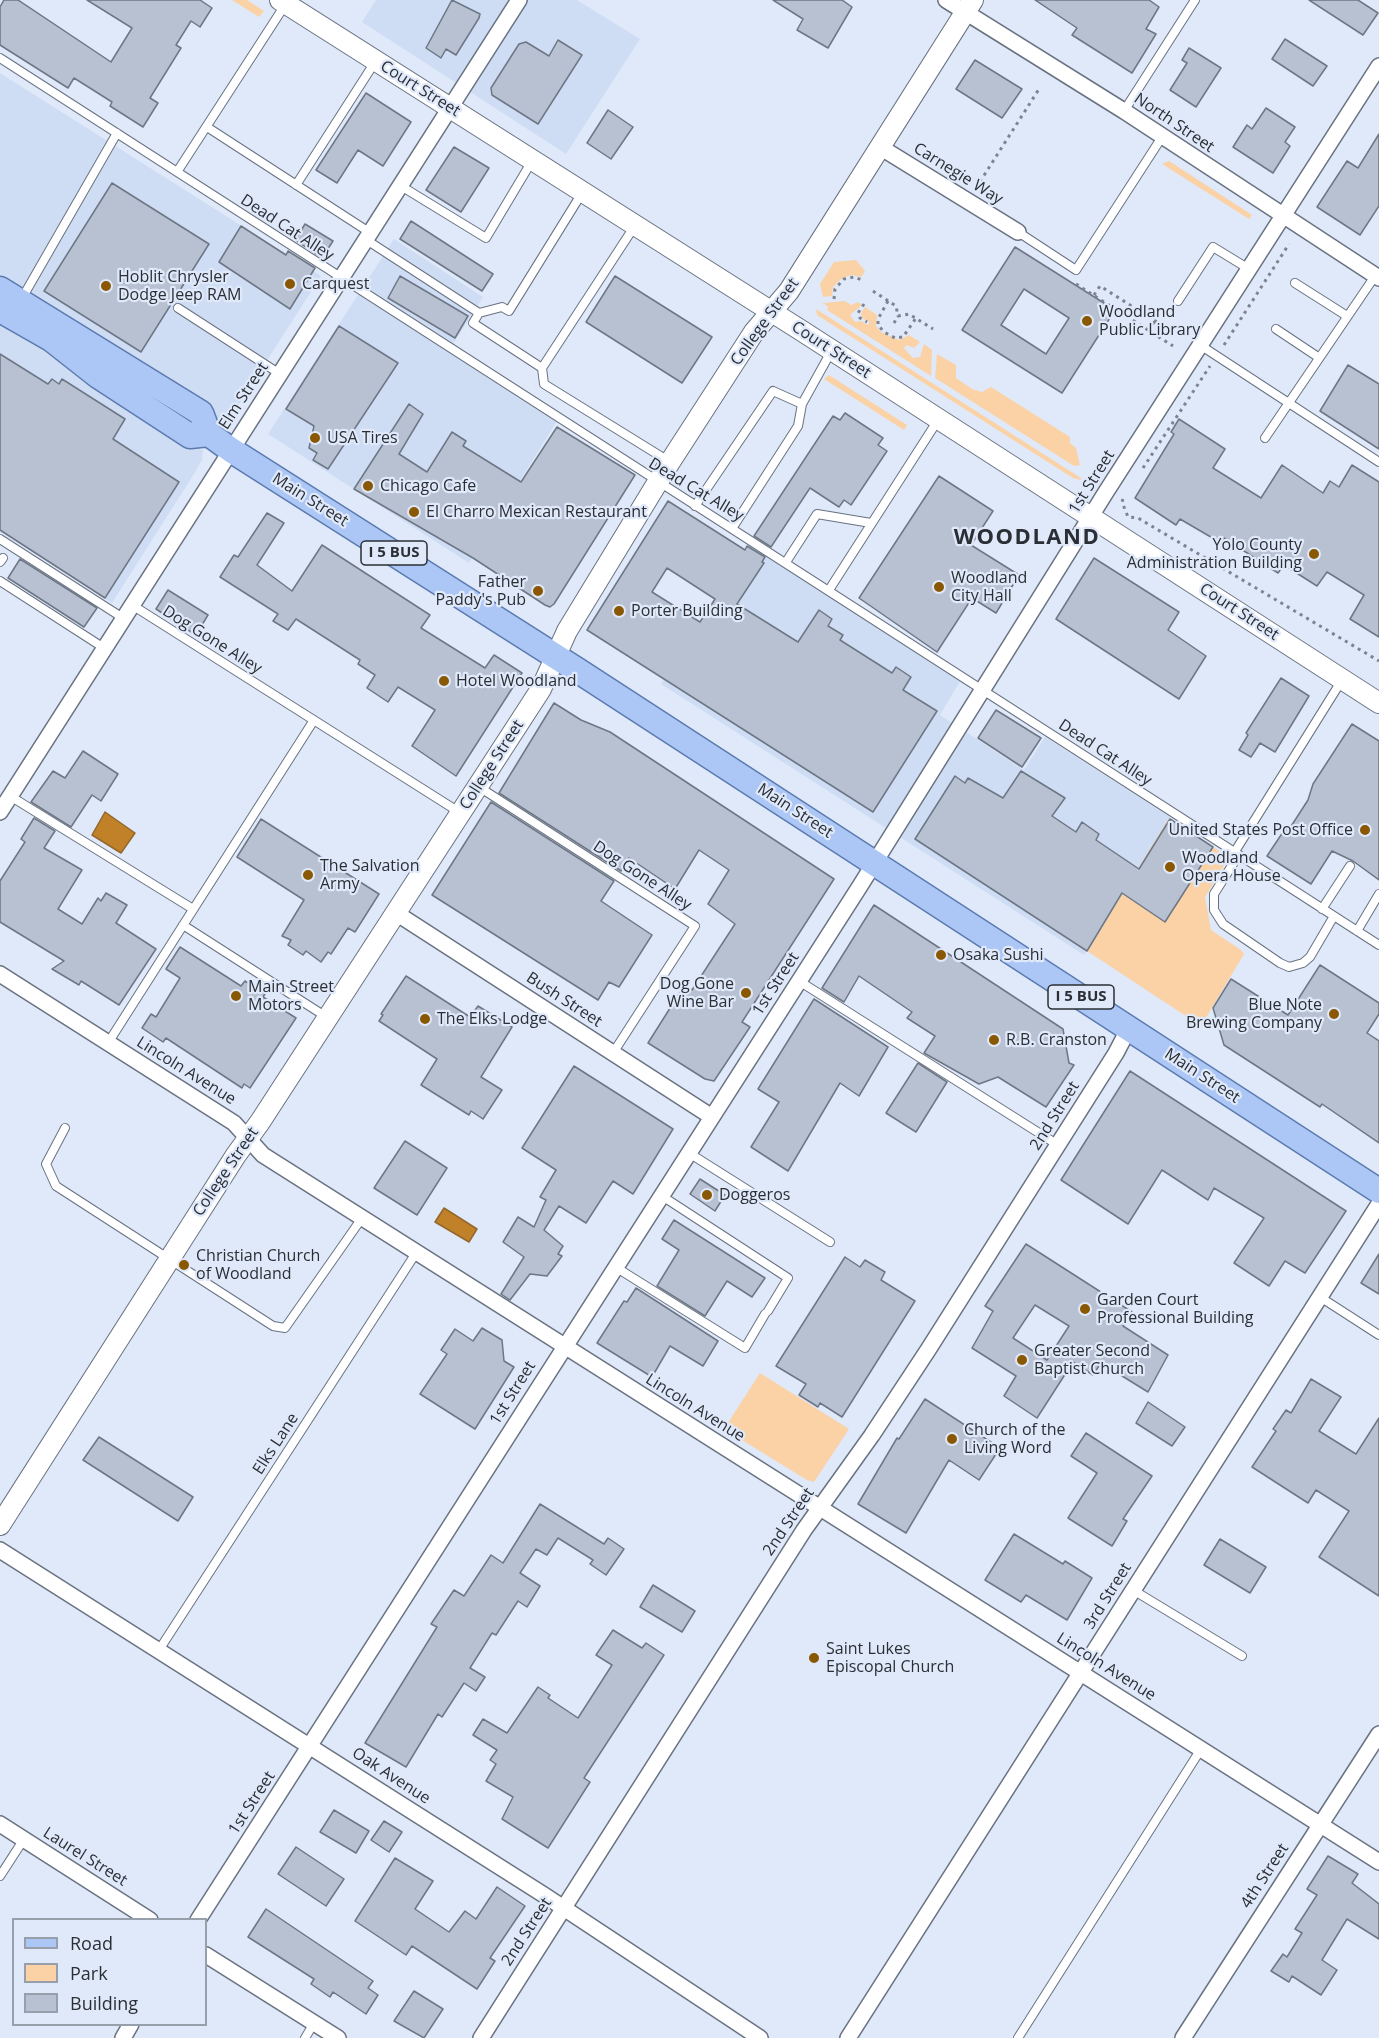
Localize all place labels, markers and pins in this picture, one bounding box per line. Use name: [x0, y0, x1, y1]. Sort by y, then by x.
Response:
place label: Hoblit Chrysler Dodge Jeep RAM: [118, 267, 241, 305]
place label: Carquest: [302, 274, 369, 294]
marker: Carquest: [283, 277, 297, 291]
marker: Hoblit Chrysler Dodge Jeep RAM: [99, 279, 113, 293]
place label: Woodland Public Library: [1099, 302, 1200, 340]
marker: Woodland Public Library: [1080, 314, 1094, 328]
place label: USA Tires: [327, 428, 398, 448]
marker: USA Tires: [308, 431, 322, 445]
place label: Chicago Cafe: [380, 476, 476, 496]
marker: Chicago Cafe: [361, 479, 375, 493]
place label: El Charro Mexican Restaurant: [426, 502, 647, 522]
marker: El Charro Mexican Restaurant: [407, 505, 421, 519]
place label: Yolo County Administration Building: [1127, 535, 1302, 573]
marker: Yolo County Administration Building: [1307, 547, 1321, 561]
place label: Woodland City Hall: [951, 568, 1027, 606]
place label: Father Paddy's Pub: [435, 572, 526, 610]
marker: Woodland City Hall: [932, 580, 946, 594]
marker: Father Paddy's Pub: [531, 584, 545, 598]
place label: Porter Building: [631, 601, 743, 621]
marker: Porter Building: [612, 604, 626, 618]
place label: Hotel Woodland: [456, 671, 577, 691]
marker: Hotel Woodland: [437, 674, 451, 688]
place label: United States Post Office: [1168, 820, 1353, 840]
marker: United States Post Office: [1358, 823, 1372, 837]
place label: Woodland Opera House: [1182, 848, 1281, 886]
place label: The Salvation Army: [320, 856, 420, 894]
marker: Woodland Opera House: [1163, 860, 1177, 874]
marker: The Salvation Army: [301, 868, 315, 882]
place label: Osaka Sushi: [953, 945, 1043, 965]
marker: Osaka Sushi: [934, 948, 948, 962]
place label: Dog Gone Wine Bar: [660, 974, 734, 1012]
place label: Main Street Motors: [248, 977, 334, 1015]
marker: Dog Gone Wine Bar: [739, 986, 753, 1000]
marker: Main Street Motors: [229, 989, 243, 1003]
place label: Blue Note Brewing Company: [1186, 995, 1322, 1033]
marker: Blue Note Brewing Company: [1327, 1007, 1341, 1021]
place label: The Elks Lodge: [437, 1009, 547, 1029]
marker: The Elks Lodge: [418, 1012, 432, 1026]
place label: R.B. Cranston: [1006, 1030, 1107, 1050]
marker: R.B. Cranston: [987, 1033, 1001, 1047]
place label: Doggeros: [719, 1185, 790, 1205]
marker: Doggeros: [700, 1188, 714, 1202]
place label: Christian Church of Woodland: [196, 1246, 320, 1284]
marker: Christian Church of Woodland: [177, 1258, 191, 1272]
place label: Garden Court Professional Building: [1097, 1290, 1254, 1328]
marker: Garden Court Professional Building: [1078, 1302, 1092, 1316]
place label: Greater Second Baptist Church: [1034, 1341, 1150, 1379]
marker: Greater Second Baptist Church: [1015, 1353, 1029, 1367]
place label: Church of the Living Word: [964, 1420, 1066, 1458]
marker: Church of the Living Word: [945, 1432, 959, 1446]
place label: Saint Lukes Episcopal Church: [826, 1639, 954, 1677]
marker: Saint Lukes Episcopal Church: [807, 1651, 821, 1665]

